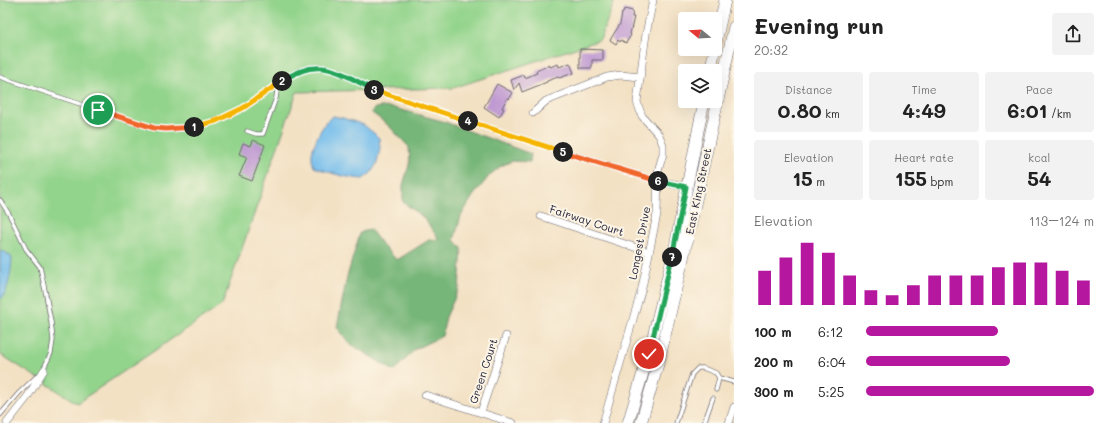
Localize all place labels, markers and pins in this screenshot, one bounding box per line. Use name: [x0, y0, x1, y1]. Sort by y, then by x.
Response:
pin: 2: [272, 71, 292, 91]
pin: 3: [364, 80, 384, 100]
pin: [81, 93, 115, 127]
pin: 4: [458, 111, 478, 131]
pin: 1: [184, 117, 204, 137]
pin: 5: [553, 142, 573, 162]
pin: 6: [648, 171, 668, 191]
pin: 7: [662, 247, 682, 267]
pin: [632, 337, 666, 371]

